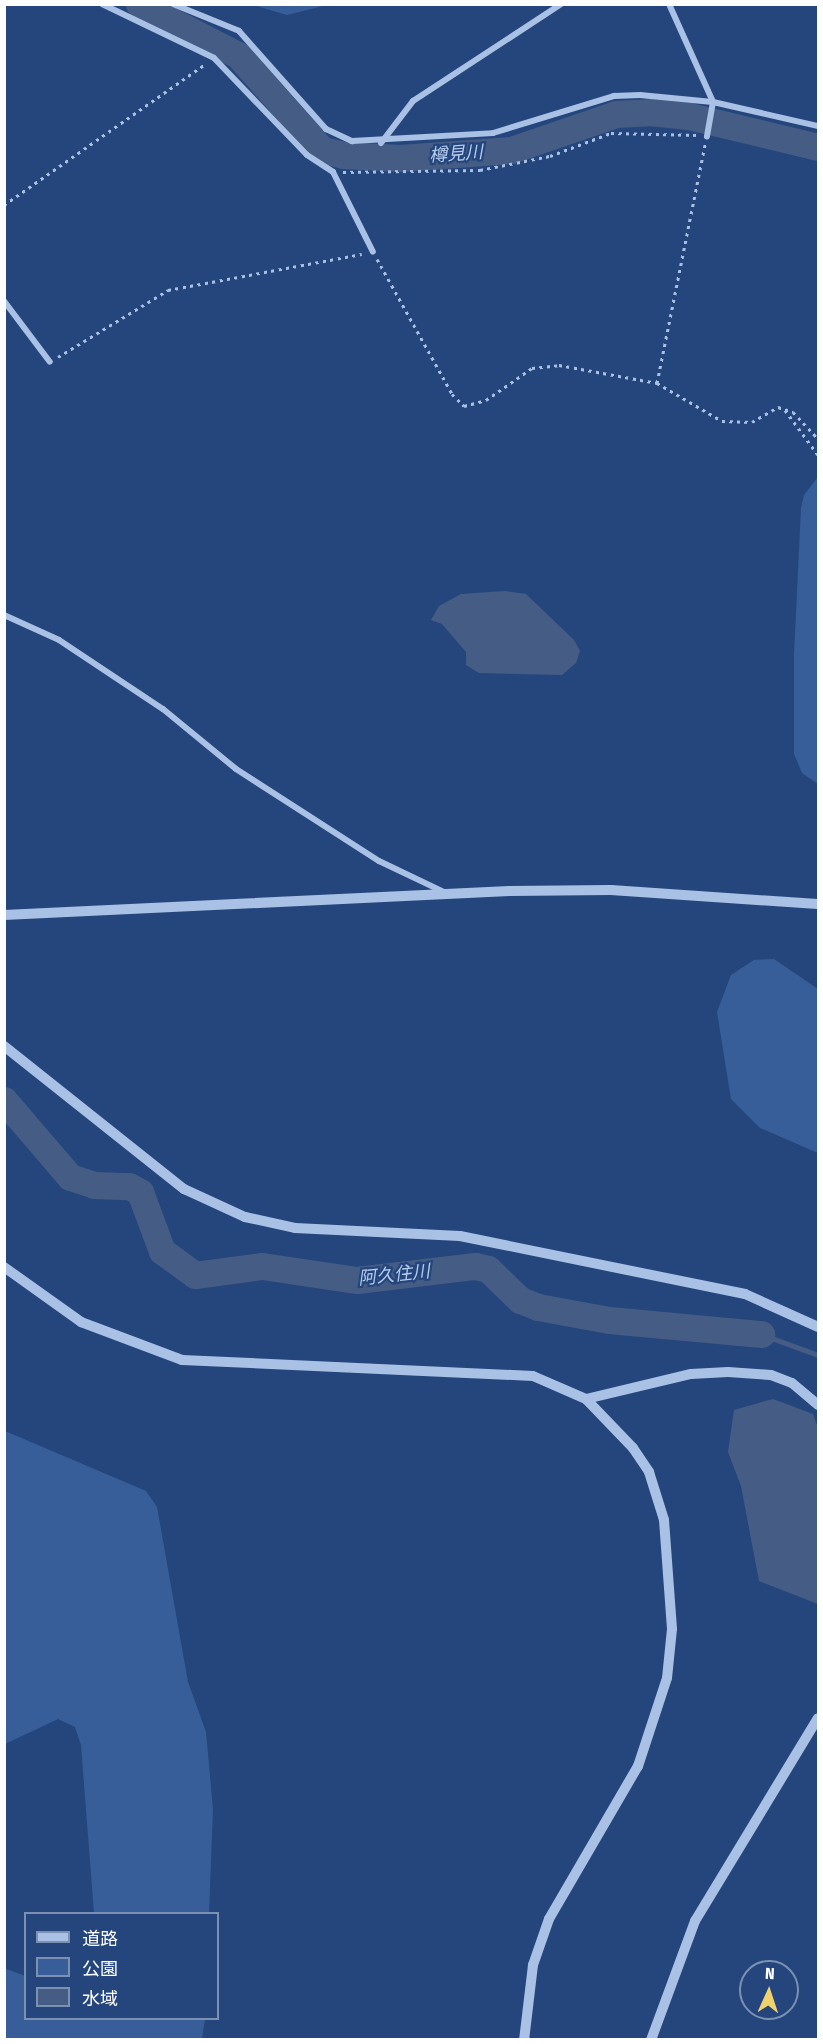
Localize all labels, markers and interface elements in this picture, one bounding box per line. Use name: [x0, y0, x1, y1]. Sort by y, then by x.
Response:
water label: 樽見川: [428, 141, 484, 167]
water label: 阿久住川: [357, 1260, 431, 1290]
legend: [24, 1912, 219, 2020]
text: 道路: [82, 1928, 118, 1950]
text: 公園: [82, 1958, 118, 1980]
north arrow: [739, 1960, 799, 2020]
text: N: [765, 1964, 775, 1983]
text: 水域: [82, 1988, 118, 2010]

